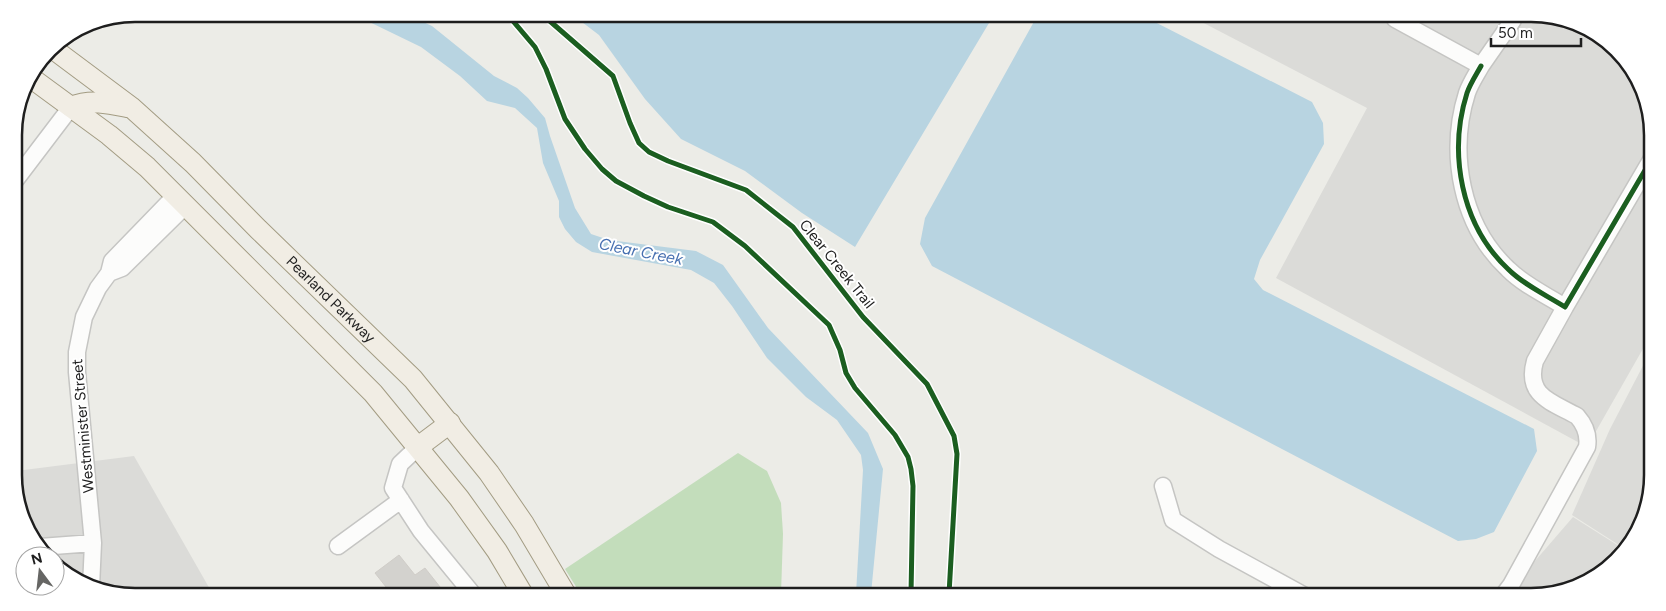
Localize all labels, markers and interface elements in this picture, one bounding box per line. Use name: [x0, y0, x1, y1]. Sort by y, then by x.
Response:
scale bar: [1491, 15, 1581, 47]
text: 50 m: [1498, 24, 1533, 42]
street label: Clear Creek Trail: [796, 216, 878, 312]
water label: Clear Creek: [597, 234, 686, 269]
street label: Pearland Parkway: [282, 252, 379, 347]
street label: Westminister Street: [68, 358, 98, 494]
north arrow: [15, 546, 65, 596]
text: N: [29, 549, 44, 569]

